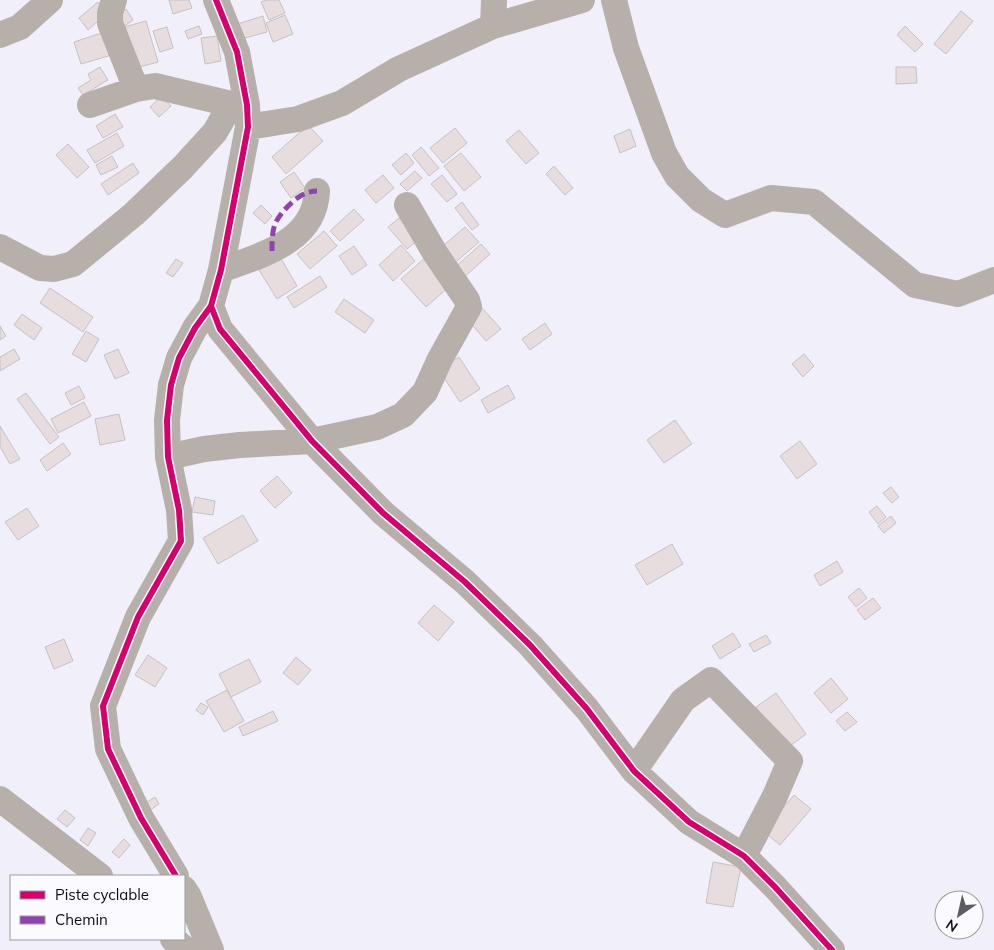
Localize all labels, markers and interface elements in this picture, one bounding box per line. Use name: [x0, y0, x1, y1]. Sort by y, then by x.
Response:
legend: [10, 875, 185, 940]
text: Piste cyclable: [55, 885, 149, 904]
north arrow: [934, 890, 984, 940]
text: Chemin: [55, 910, 108, 929]
text: N: [942, 915, 961, 936]

